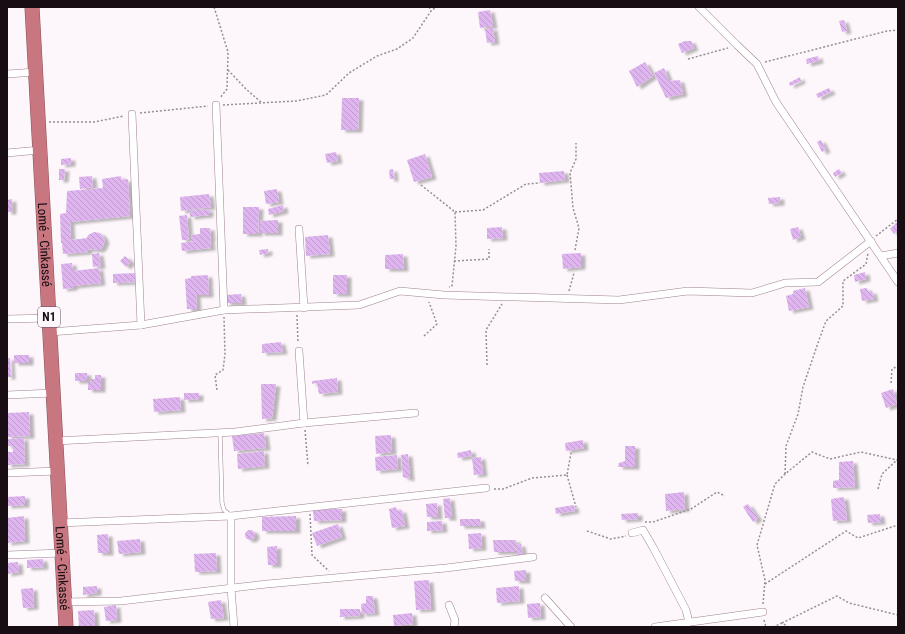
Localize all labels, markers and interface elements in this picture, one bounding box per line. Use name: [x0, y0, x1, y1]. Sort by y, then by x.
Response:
street label: Lomé - Cinkassé: [35, 202, 54, 287]
road number: N1: [38, 307, 60, 327]
street label: Lomé - Cinkassé: [52, 526, 72, 611]

